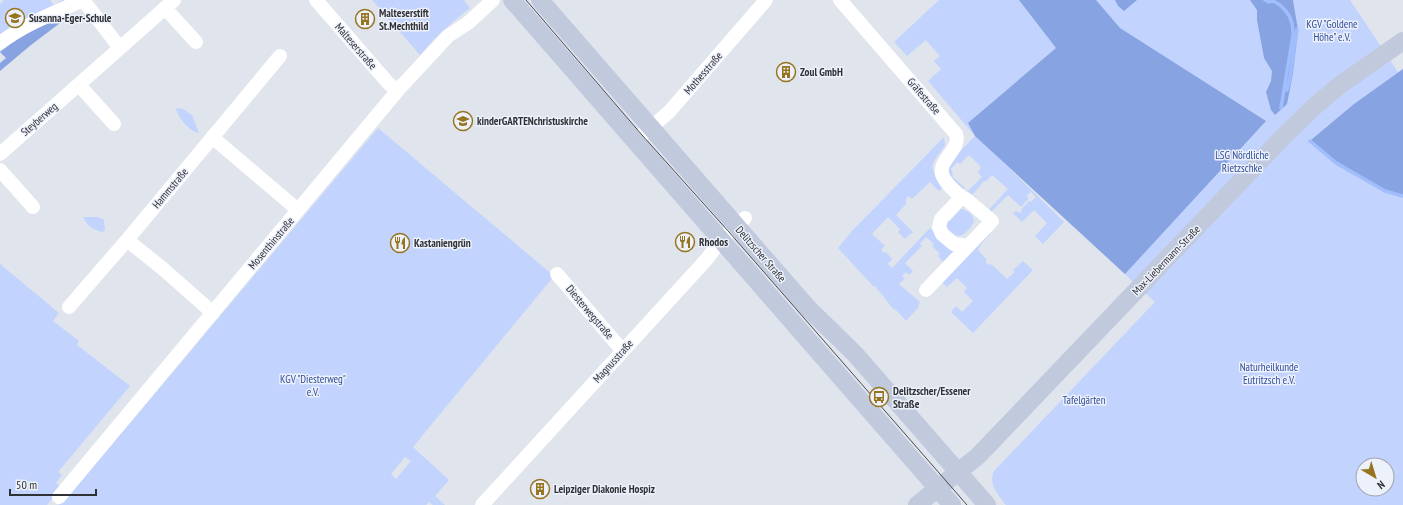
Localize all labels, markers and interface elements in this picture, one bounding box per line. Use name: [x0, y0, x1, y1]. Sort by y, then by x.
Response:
place label: Malteserstift St.Mechthild: [379, 6, 430, 33]
school or university icon: Susanna-Eger-Schule: [4, 7, 26, 29]
building icon: Malteserstift St.Mechthild: [354, 8, 376, 30]
place label: Susanna-Eger-Schule: [29, 11, 112, 25]
park label: KGV "Goldene Höhe" e.V.: [1306, 17, 1358, 44]
street label: Malteserstraße: [332, 20, 380, 72]
street label: Mothesstraße: [681, 48, 726, 97]
building icon: Zoul GmbH: [775, 61, 797, 83]
place label: Zoul GmbH: [800, 65, 843, 79]
street label: Gräfestraße: [904, 75, 944, 118]
street label: Steyberweg: [18, 99, 60, 139]
school or university icon: kinderGARTENchristuskirche: [452, 110, 474, 132]
place label: kinderGARTENchristuskirche: [477, 114, 588, 128]
park label: LSG Nördliche Rietzschke: [1215, 148, 1269, 175]
street label: Hammstraße: [149, 165, 191, 211]
street label: Mosenthinstraße: [245, 214, 297, 272]
street label: Max-Liebermann-Straße: [1129, 222, 1203, 298]
street label: Delitzscher Straße: [733, 223, 789, 285]
restaurant icon: Rhodos: [674, 231, 696, 253]
restaurant icon: Kastaniengrün: [389, 232, 411, 254]
place label: Rhodos: [699, 235, 728, 249]
place label: Kastaniengrün: [414, 236, 471, 250]
street label: Diesterwegstraße: [563, 282, 617, 342]
street label: Magnusstraße: [590, 336, 636, 386]
park label: Naturheilkunde Eutritzsch e.V.: [1240, 360, 1299, 387]
park label: KGV "Diesterweg" e.V.: [280, 372, 346, 399]
place label: Delitzscher/Essener Straße: [893, 384, 971, 411]
bus stop icon: Delitzscher/Essener Straße: [868, 386, 890, 408]
park label: Tafelgärten: [1063, 393, 1106, 407]
north arrow: [1355, 457, 1395, 497]
scale bar: [10, 471, 96, 497]
text: 50 m: [16, 477, 37, 492]
building icon: Leipziger Diakonie Hospiz: [529, 478, 551, 500]
text: N: [1374, 478, 1388, 492]
place label: Leipziger Diakonie Hospiz: [554, 482, 655, 496]

